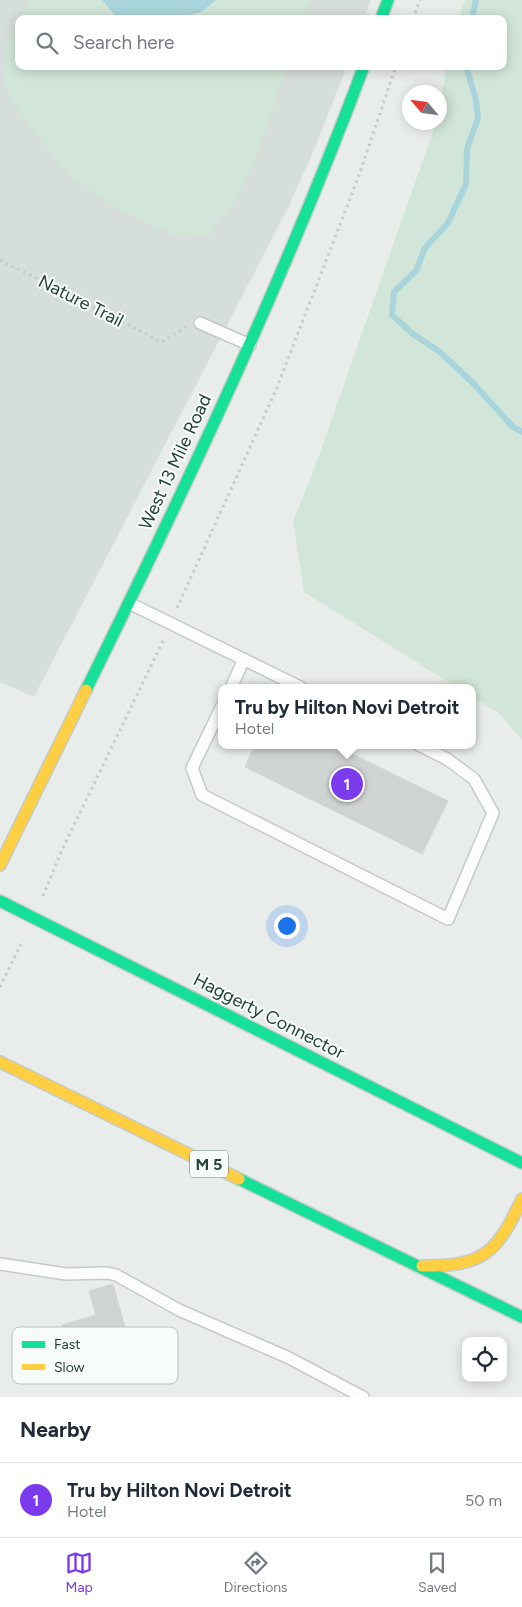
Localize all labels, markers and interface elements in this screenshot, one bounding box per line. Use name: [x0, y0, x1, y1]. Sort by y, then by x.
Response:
search box: [15, 15, 507, 70]
icon: search: [33, 29, 61, 57]
text: Search here: [73, 31, 175, 54]
north arrow: [402, 85, 447, 130]
street label: Nature Trail: [35, 270, 127, 332]
street label: West 13 Mile Road: [134, 391, 216, 533]
popup: [218, 684, 476, 749]
text: Tru by Hilton Novi Detroit: [235, 696, 459, 719]
text: Hotel: [235, 719, 274, 738]
pin: 1: [331, 765, 363, 803]
your location: [274, 913, 300, 939]
street label: Haggerty Connector: [190, 968, 348, 1064]
road number: M 5: [190, 1150, 228, 1178]
legend: [12, 1327, 178, 1384]
text: Fast: [54, 1336, 80, 1353]
map controls: [462, 1337, 507, 1382]
button: locate: [462, 1337, 507, 1382]
text: Slow: [54, 1359, 85, 1376]
text: Nearby: [20, 1417, 91, 1442]
text: Tru by Hilton Novi Detroit: [67, 1479, 292, 1502]
text: 1: [33, 1491, 39, 1510]
text: 50 m: [465, 1491, 502, 1510]
text: Hotel: [67, 1502, 107, 1521]
tab: Map: [65, 1549, 93, 1596]
tab: Directions: [224, 1549, 288, 1596]
tab: Saved: [418, 1549, 457, 1596]

